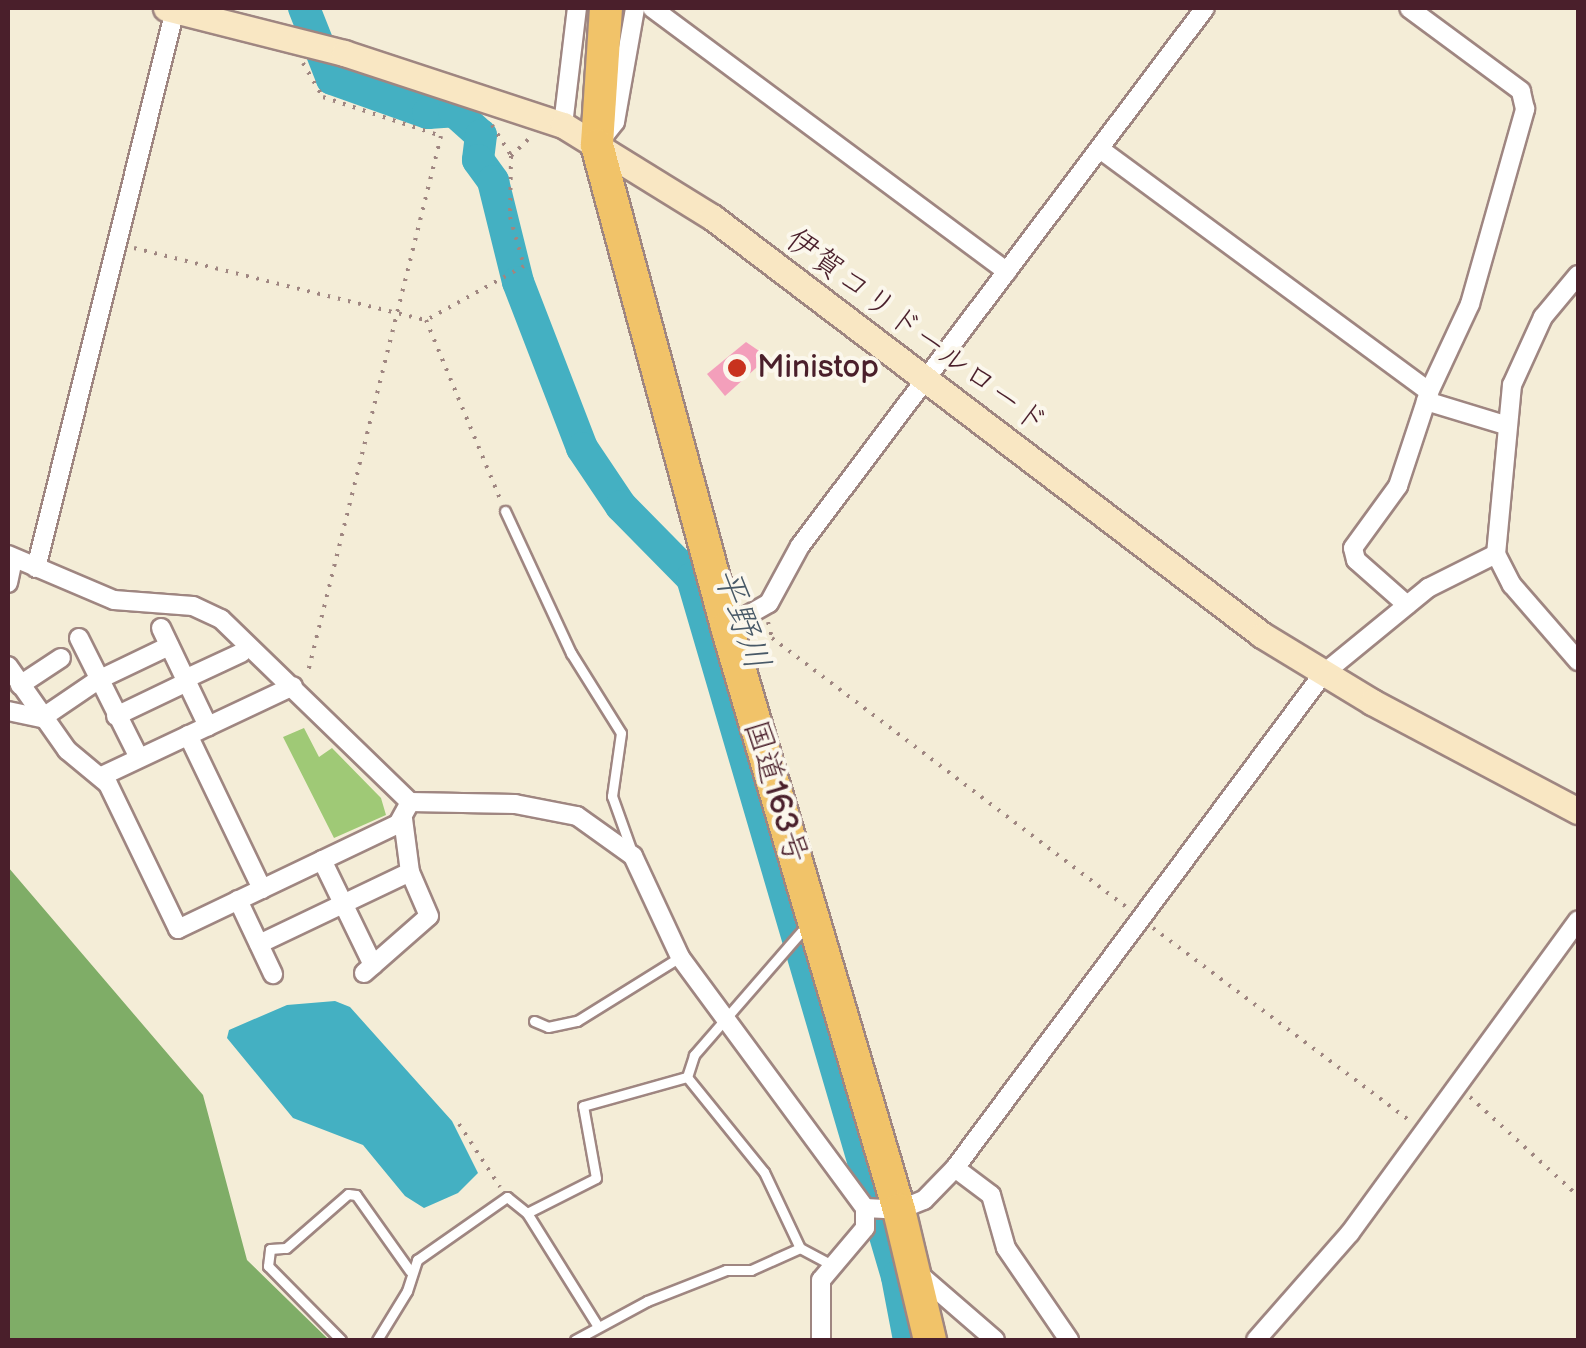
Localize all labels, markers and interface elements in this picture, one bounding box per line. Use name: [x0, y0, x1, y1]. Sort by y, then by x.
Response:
street label: 伊賀コリドールロード: [777, 220, 1055, 444]
place label: Ministop: [757, 349, 879, 387]
marker: Ministop: [726, 357, 748, 379]
water label: 平野川: [704, 563, 778, 675]
street label: 国道163号: [735, 716, 815, 868]

